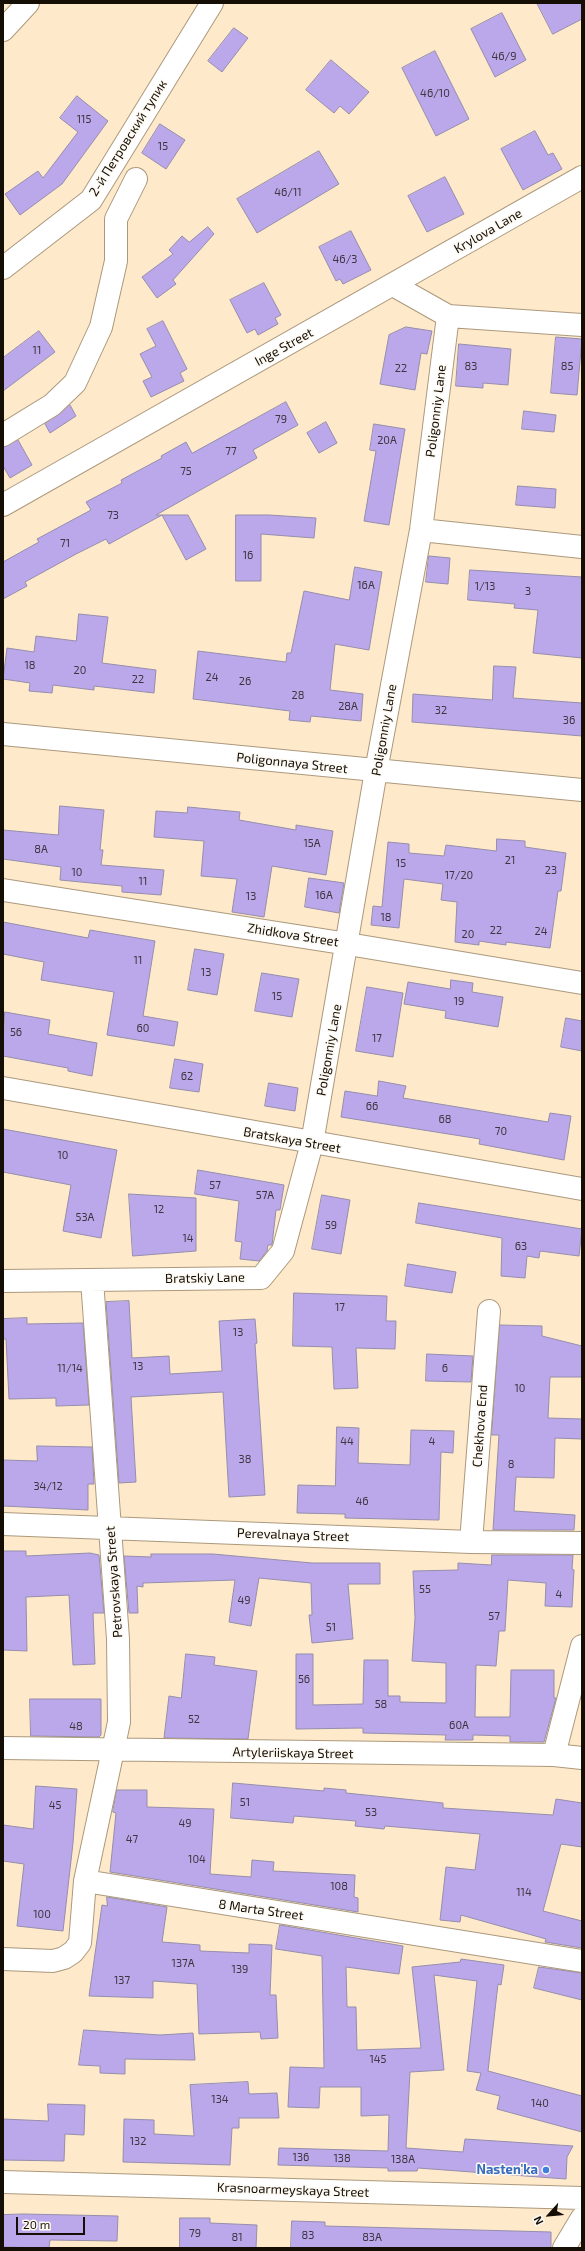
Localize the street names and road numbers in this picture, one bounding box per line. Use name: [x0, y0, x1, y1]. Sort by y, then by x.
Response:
street label: 2-й Петровский тупик: [86, 77, 170, 199]
street label: Krylova Lane: [451, 205, 525, 257]
street label: Inge Street: [252, 325, 316, 369]
street label: Poligonniy Lane: [423, 364, 449, 458]
street label: Poligonniy Lane: [368, 683, 400, 777]
street label: Poligonnaya Street: [236, 749, 348, 777]
street label: Zhidkova Street: [246, 920, 340, 950]
street label: Poligonniy Lane: [313, 1003, 345, 1097]
street label: Bratskaya Street: [242, 1124, 342, 1156]
street label: Bratskiy Lane: [165, 1270, 245, 1286]
street label: Chekhova End: [469, 1384, 491, 1468]
street label: Perevalnaya Street: [237, 1525, 349, 1545]
street label: Petrovskaya Street: [102, 1526, 126, 1638]
street label: Artyleriiskaya Street: [232, 1744, 354, 1762]
street label: 8 Marta Street: [218, 1896, 304, 1924]
street label: Krasnoarmeyskaya Street: [217, 2180, 369, 2200]

